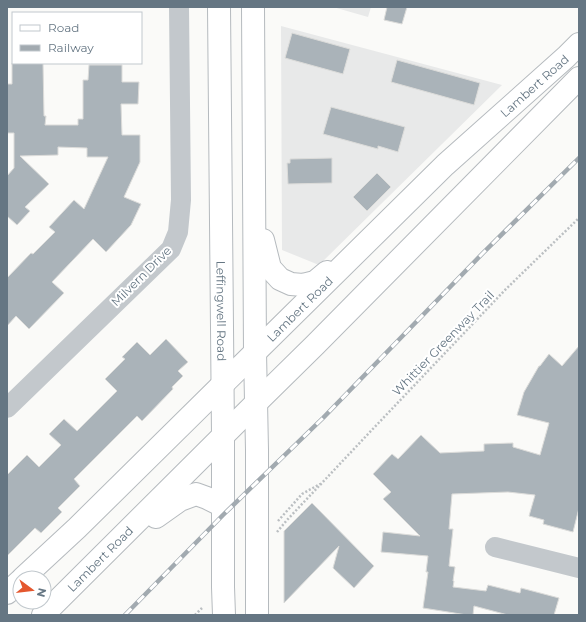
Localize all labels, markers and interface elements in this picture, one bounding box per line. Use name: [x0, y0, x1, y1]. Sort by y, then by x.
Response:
legend: [12, 12, 142, 64]
text: Road: [48, 20, 79, 35]
text: Railway: [48, 40, 94, 55]
street label: Lambert Road: [497, 51, 572, 120]
street label: Milvern Drive: [108, 243, 174, 309]
street label: Leffingwell Road: [214, 261, 230, 361]
street label: Lambert Road: [263, 273, 336, 344]
street label: Whittier Greenway Trail: [389, 287, 497, 399]
street label: Lambert Road: [64, 523, 136, 594]
north arrow: [12, 570, 52, 610]
text: N: [34, 586, 50, 599]

